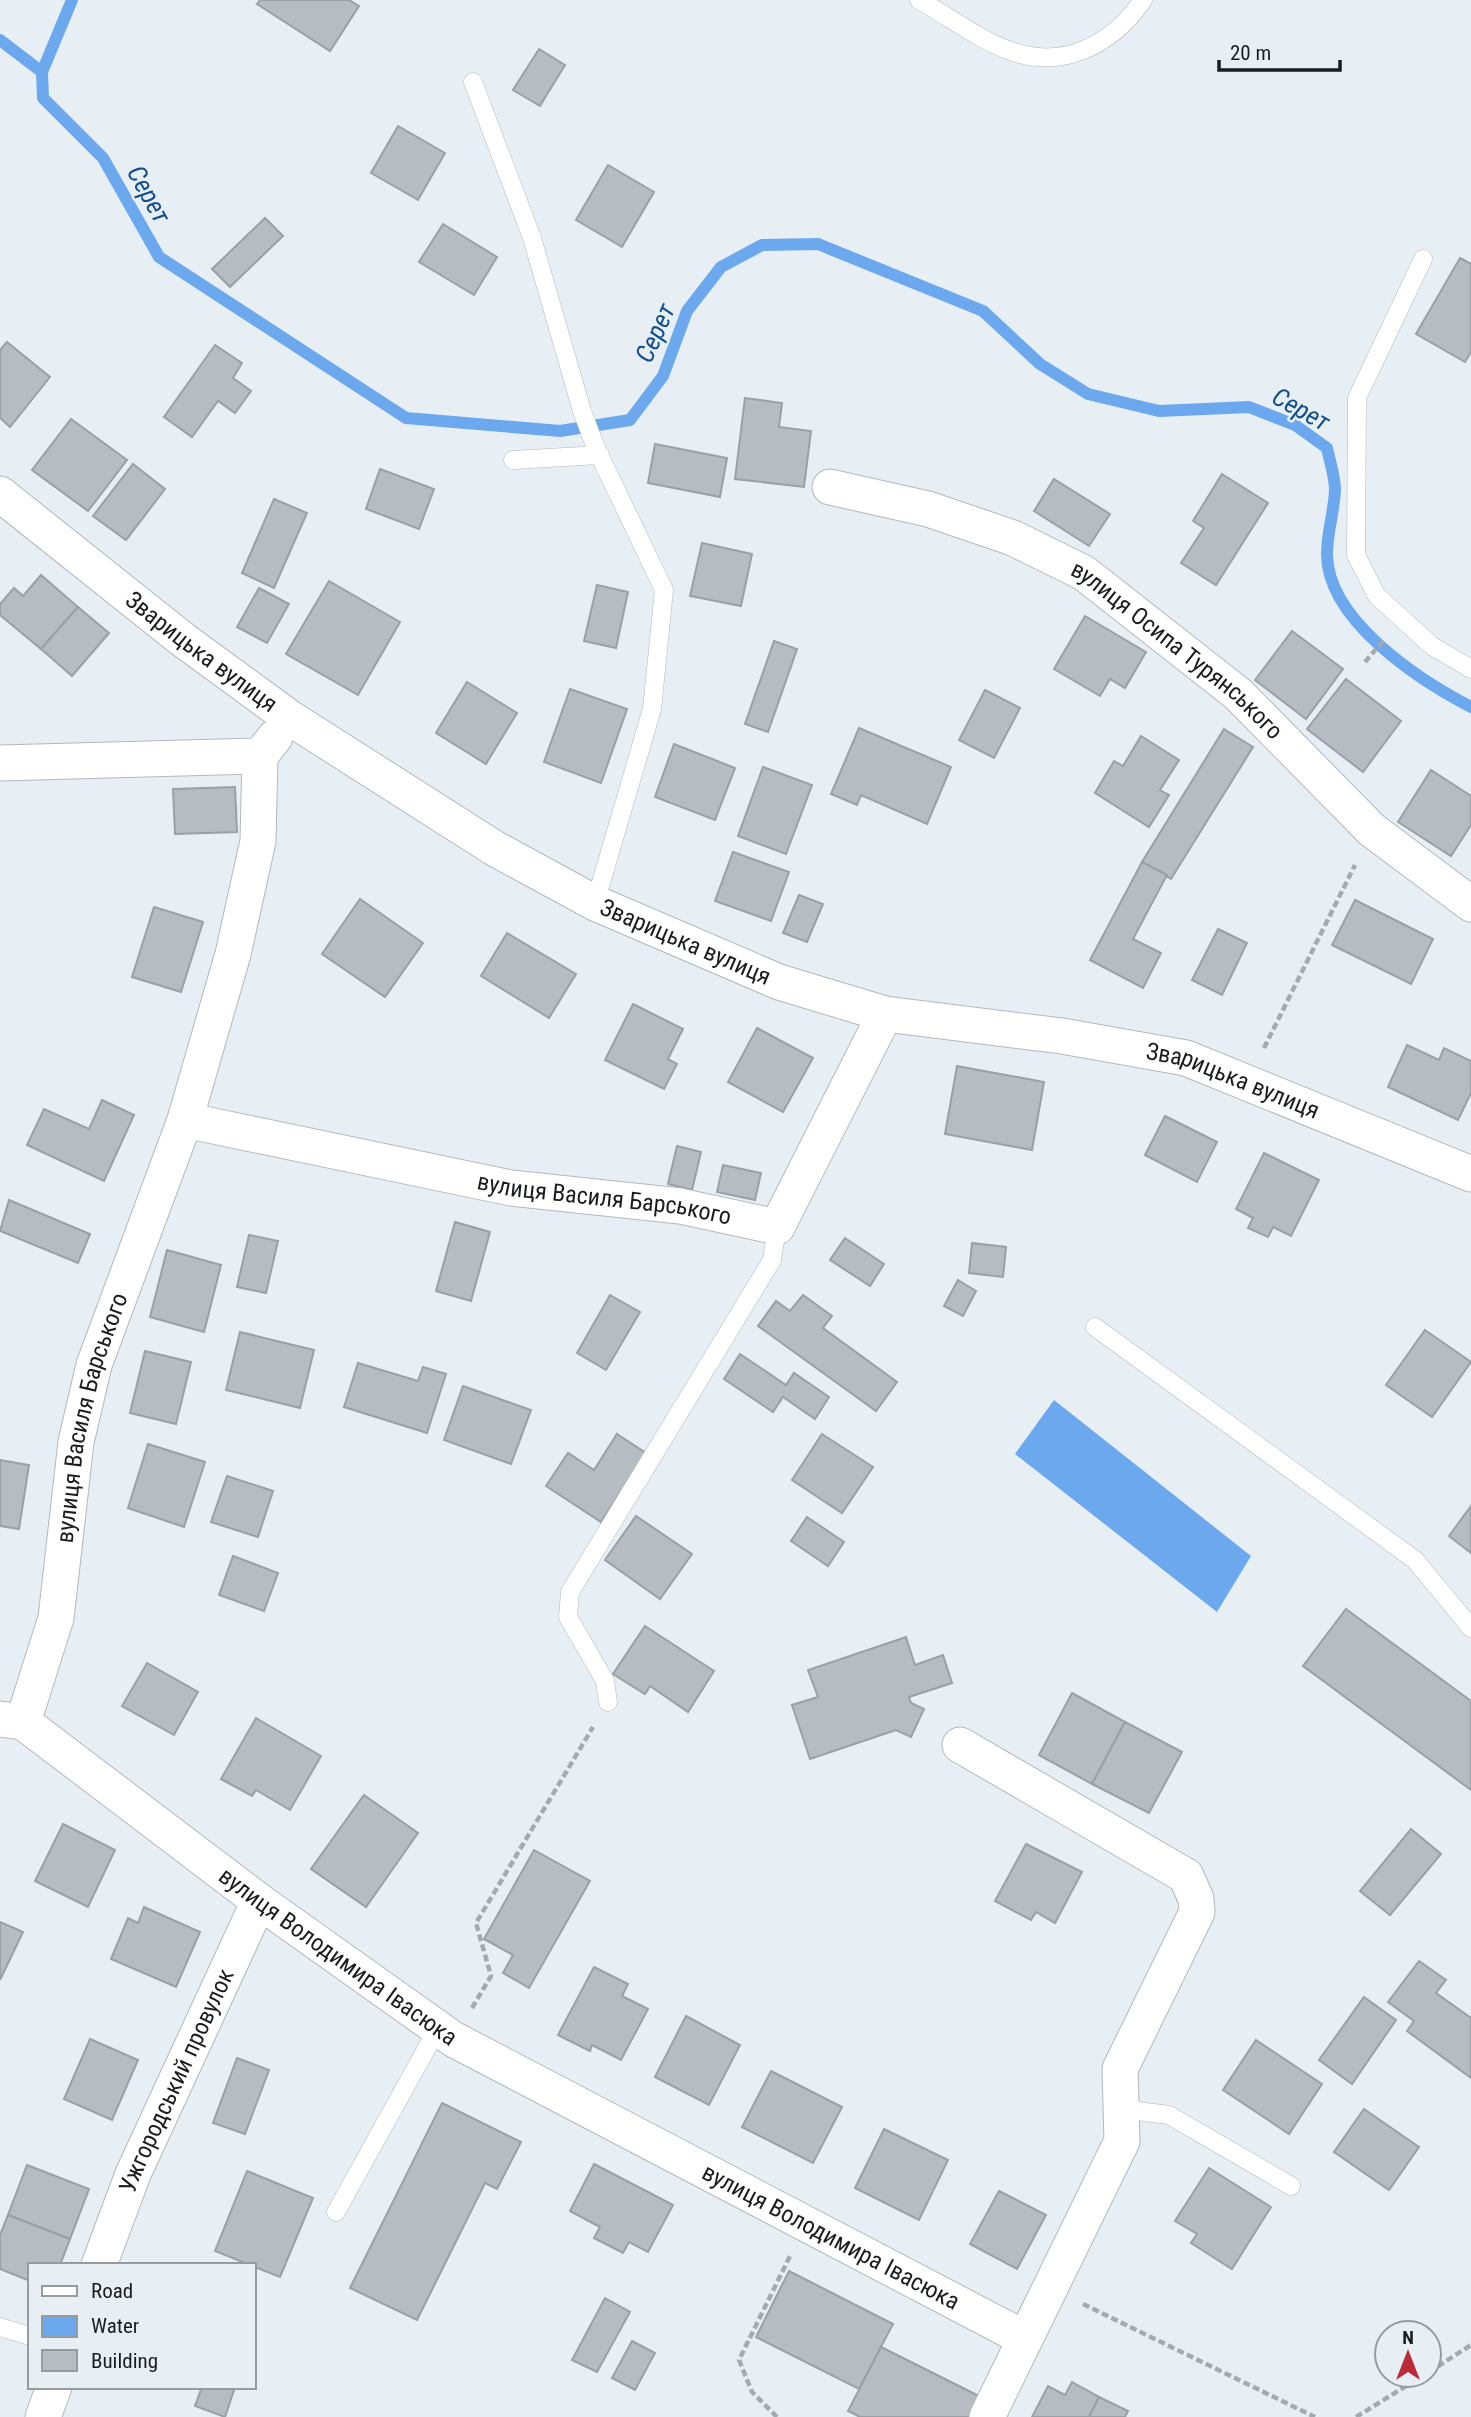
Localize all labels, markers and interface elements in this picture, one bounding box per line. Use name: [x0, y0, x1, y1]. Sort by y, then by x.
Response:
scale bar: [1219, 28, 1340, 72]
text: 20 m: [1230, 41, 1271, 65]
water label: Серет: [121, 160, 178, 229]
water label: Серет: [629, 298, 682, 367]
water label: Серет: [1267, 381, 1336, 438]
street label: вулиця Осипа Турянського: [1067, 555, 1289, 745]
street label: Зварицька вулиця: [120, 586, 283, 718]
street label: Зварицька вулиця: [596, 893, 775, 991]
street label: Зварицька вулиця: [1144, 1037, 1324, 1125]
street label: вулиця Василя Барського: [475, 1167, 734, 1231]
street label: вулиця Василя Барського: [51, 1289, 134, 1544]
street label: вулиця Володимира Івасюка: [213, 1862, 463, 2051]
street label: Ужгородський провулок: [113, 1964, 240, 2196]
street label: вулиця Володимира Івасюка: [697, 2158, 964, 2316]
legend: [28, 2263, 256, 2389]
text: Road: [91, 2279, 133, 2303]
text: Water: [91, 2314, 139, 2338]
north arrow: [1373, 2319, 1443, 2389]
text: N: [1402, 2326, 1414, 2349]
text: Building: [91, 2349, 158, 2373]

